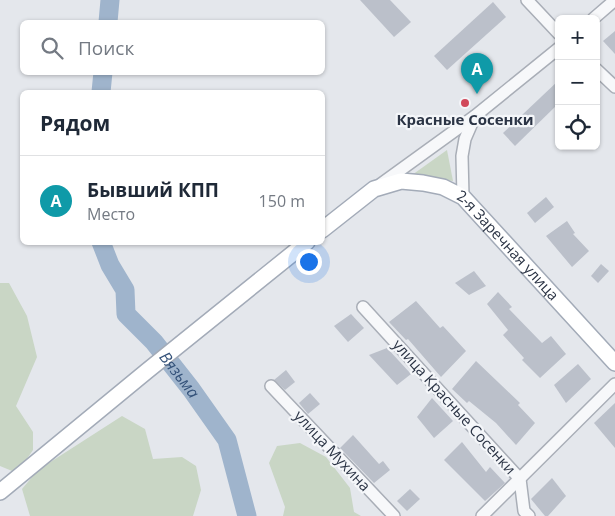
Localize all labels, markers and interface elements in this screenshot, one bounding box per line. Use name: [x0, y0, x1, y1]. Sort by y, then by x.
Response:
map controls: [555, 15, 600, 150]
button: +: [555, 15, 600, 60]
search box: [20, 20, 325, 75]
icon: search: [38, 34, 66, 62]
text: Поиск: [78, 35, 134, 61]
pin: A: [461, 53, 493, 94]
button: −: [555, 60, 600, 105]
marker: Красные Сосенки: [459, 97, 471, 109]
button: locate: [555, 105, 600, 150]
text: Рядом: [40, 109, 110, 137]
place label: Красные Сосенки: [396, 109, 534, 129]
text: Бывший КПП: [87, 177, 219, 203]
street label: 2-я Заречная улица: [454, 185, 564, 304]
text: A: [50, 190, 62, 212]
text: 150 m: [259, 190, 305, 212]
text: Место: [87, 203, 135, 225]
your location: [296, 249, 322, 275]
street label: улица Красные Сосенки: [389, 335, 521, 478]
water label: Вязьма: [154, 347, 205, 402]
street label: улица Мухина: [290, 406, 375, 495]

